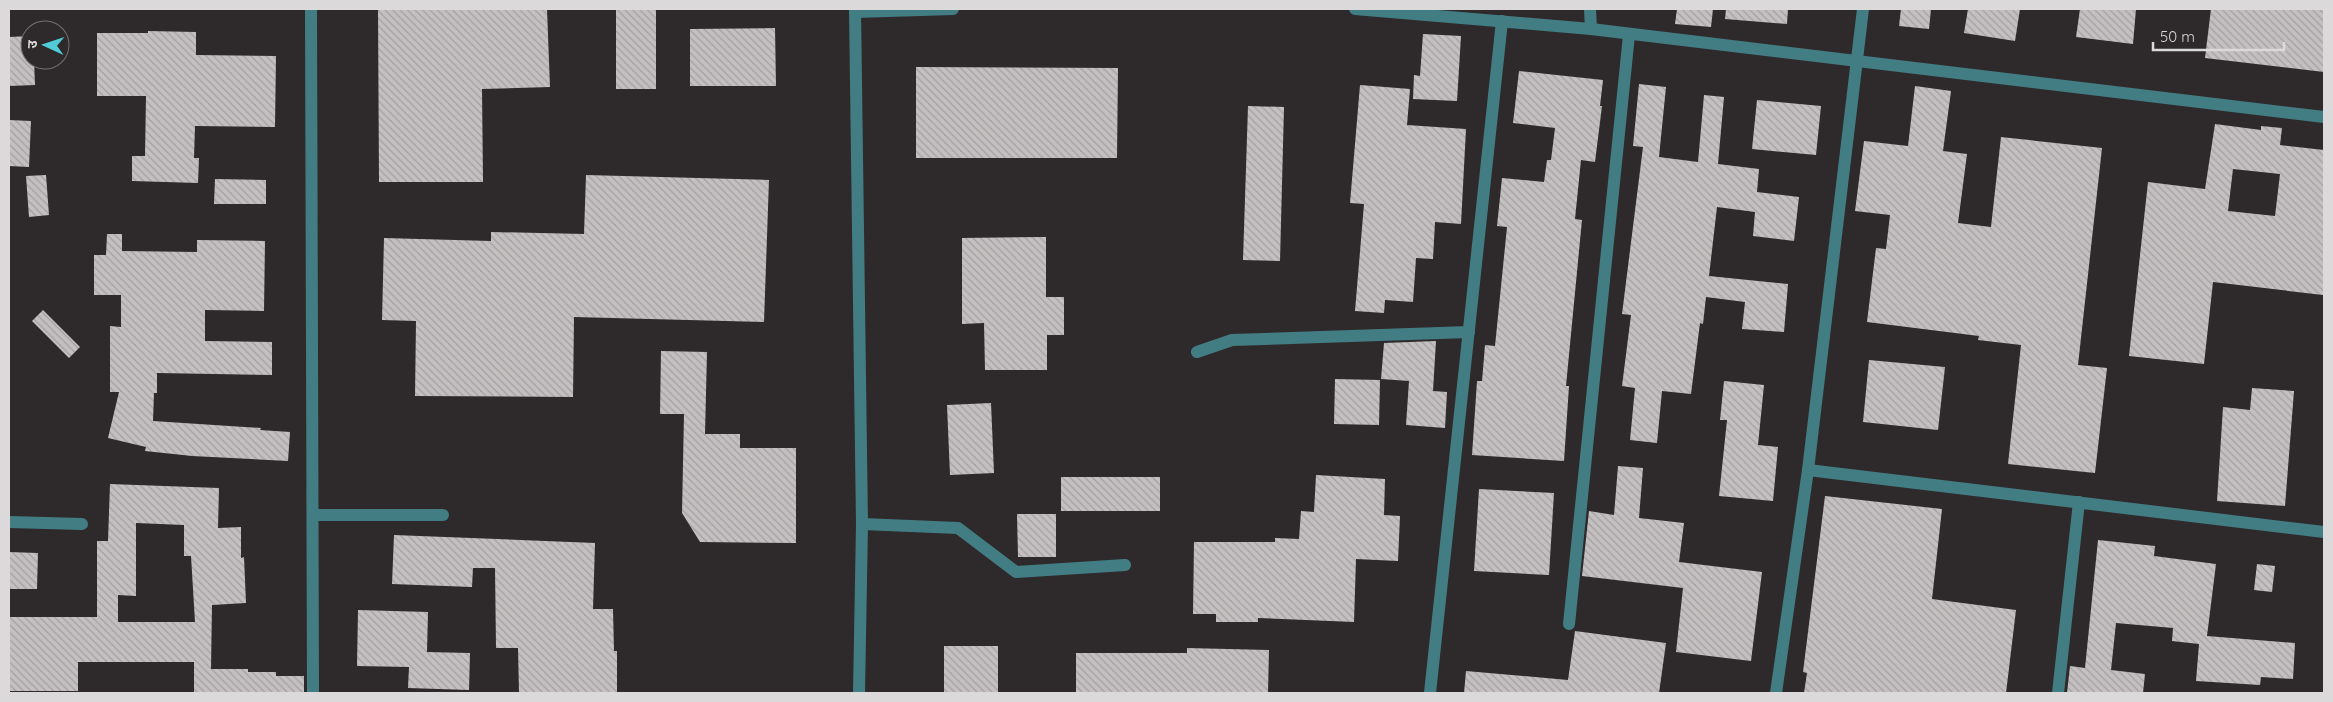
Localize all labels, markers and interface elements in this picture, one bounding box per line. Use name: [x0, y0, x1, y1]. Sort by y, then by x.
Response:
north arrow: [20, 20, 70, 70]
scale bar: [2153, 20, 2284, 52]
text: 50 m: [2160, 27, 2195, 46]
text: उ: [23, 39, 41, 49]

